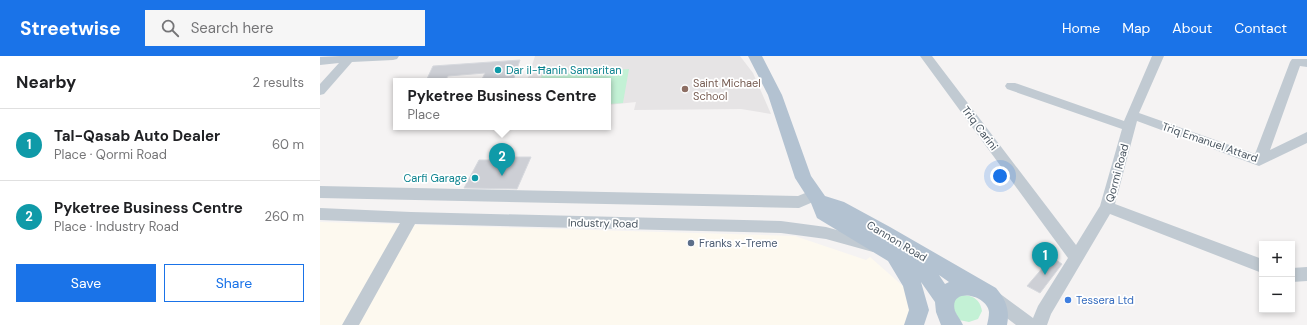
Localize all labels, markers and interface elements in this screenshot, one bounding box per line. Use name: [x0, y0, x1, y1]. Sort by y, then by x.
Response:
search box: [145, 10, 425, 46]
text: Streetwise: [20, 16, 121, 41]
icon: search: [159, 17, 181, 39]
text: Search here: [191, 18, 273, 38]
text: Home: [1062, 19, 1100, 37]
text: Map: [1122, 19, 1150, 37]
text: About: [1172, 19, 1212, 37]
text: Contact: [1234, 19, 1287, 37]
place label: Dar il-Ħanin Samaritan: [506, 63, 621, 77]
marker: Dar il-Ħanin Samaritan: [493, 65, 503, 75]
text: Nearby: [16, 71, 76, 93]
text: 2 results: [253, 74, 304, 91]
place label: Saint Michael School: [693, 76, 761, 103]
popup: [393, 78, 611, 130]
marker: Saint Michael School: [680, 84, 690, 94]
text: Pyketree Business Centre: [408, 86, 596, 106]
street label: Triq Carini: [959, 103, 1001, 153]
text: Place: [408, 106, 440, 123]
street label: Triq Emanuel Attard: [1160, 119, 1260, 165]
text: Tal-Qasab Auto Dealer: [54, 126, 220, 146]
text: 1: [27, 136, 31, 153]
text: 60 m: [272, 136, 304, 153]
street label: Qormi Road: [1102, 142, 1132, 204]
pin: 2: [489, 143, 515, 176]
text: Place · Qormi Road: [54, 146, 167, 163]
your location: [990, 166, 1010, 186]
place label: Carfi Garage: [403, 171, 467, 185]
marker: Carfi Garage: [470, 173, 480, 183]
text: Pyketree Business Centre: [54, 198, 243, 218]
text: 2: [25, 208, 33, 225]
text: 260 m: [264, 208, 304, 225]
street label: Industry Road: [568, 215, 638, 231]
text: Place · Industry Road: [54, 218, 179, 235]
street label: Cannon Road: [864, 218, 930, 265]
place label: Franks x-Treme: [699, 236, 778, 250]
marker: Franks x-Treme: [686, 238, 696, 248]
map controls: [1259, 241, 1295, 313]
button: +: [1259, 241, 1295, 277]
pin: 1: [1032, 242, 1058, 275]
button: Save: [16, 264, 156, 302]
button: Share: [164, 264, 304, 302]
button: −: [1259, 277, 1295, 313]
place label: Tessera Ltd: [1076, 293, 1134, 307]
marker: Tessera Ltd: [1063, 295, 1073, 305]

